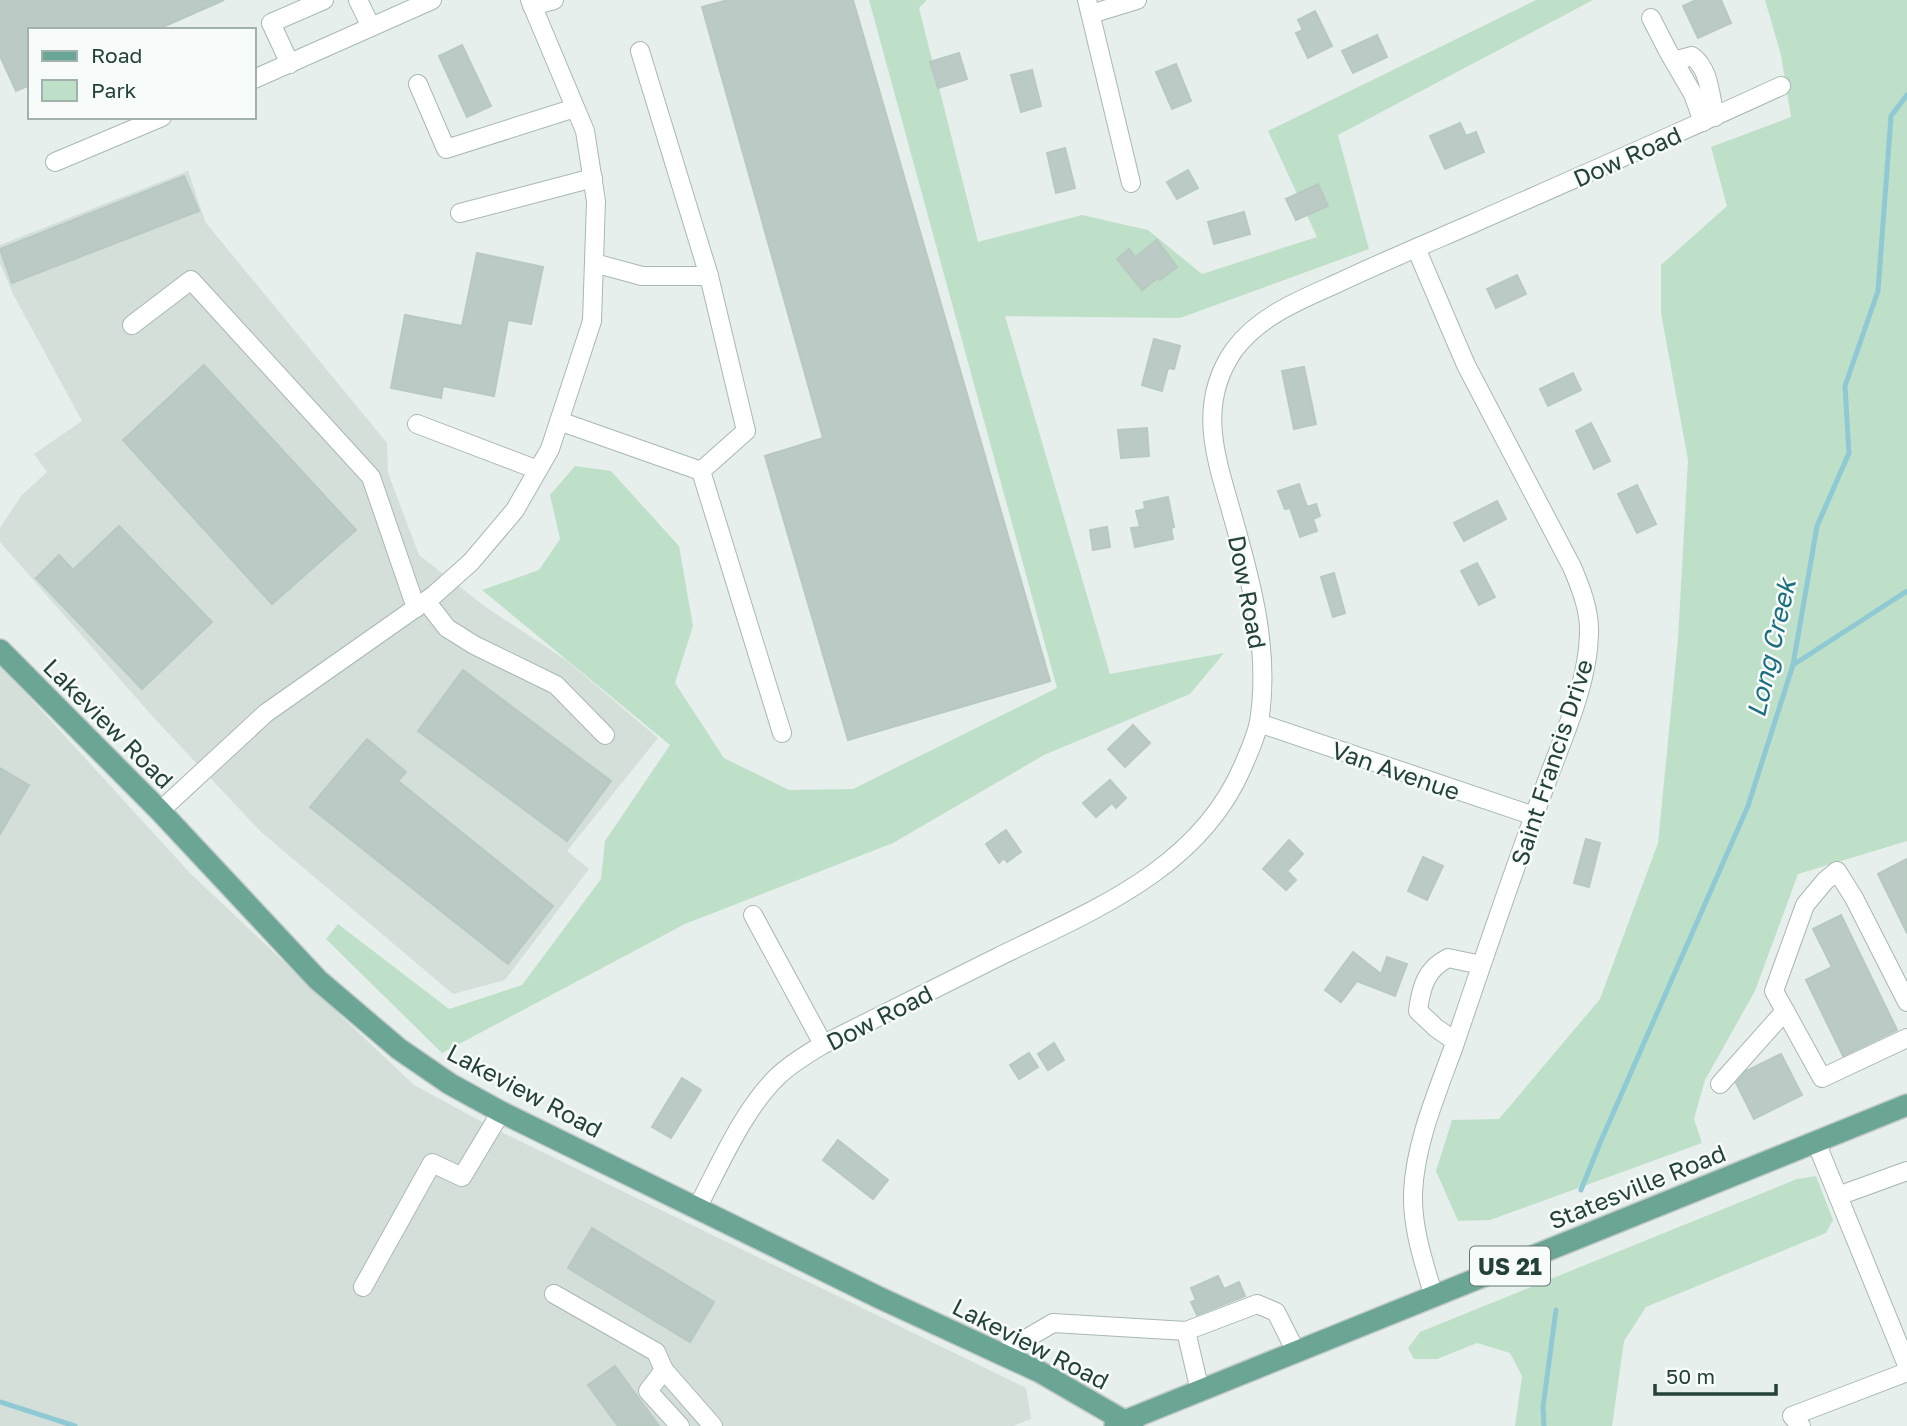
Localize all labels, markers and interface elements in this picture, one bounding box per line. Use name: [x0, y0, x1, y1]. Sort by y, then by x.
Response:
legend: [28, 28, 256, 119]
text: Road: [91, 42, 142, 68]
text: Park: [91, 77, 137, 103]
street label: Dow Road: [1568, 119, 1686, 193]
street label: Dow Road: [1223, 533, 1273, 651]
water label: Long Creek: [1740, 574, 1802, 720]
street label: Lakeview Road: [38, 652, 180, 794]
street label: Saint Francis Drive: [1504, 655, 1598, 869]
street label: Van Avenue: [1328, 735, 1464, 805]
street label: Dow Road: [821, 978, 937, 1056]
street label: Lakeview Road: [442, 1037, 608, 1143]
street label: Statesville Road: [1545, 1137, 1729, 1235]
road number: US 21: [1470, 1246, 1550, 1286]
street label: Lakeview Road: [948, 1291, 1114, 1395]
scale bar: [1655, 1352, 1776, 1396]
text: 50 m: [1666, 1363, 1715, 1389]

